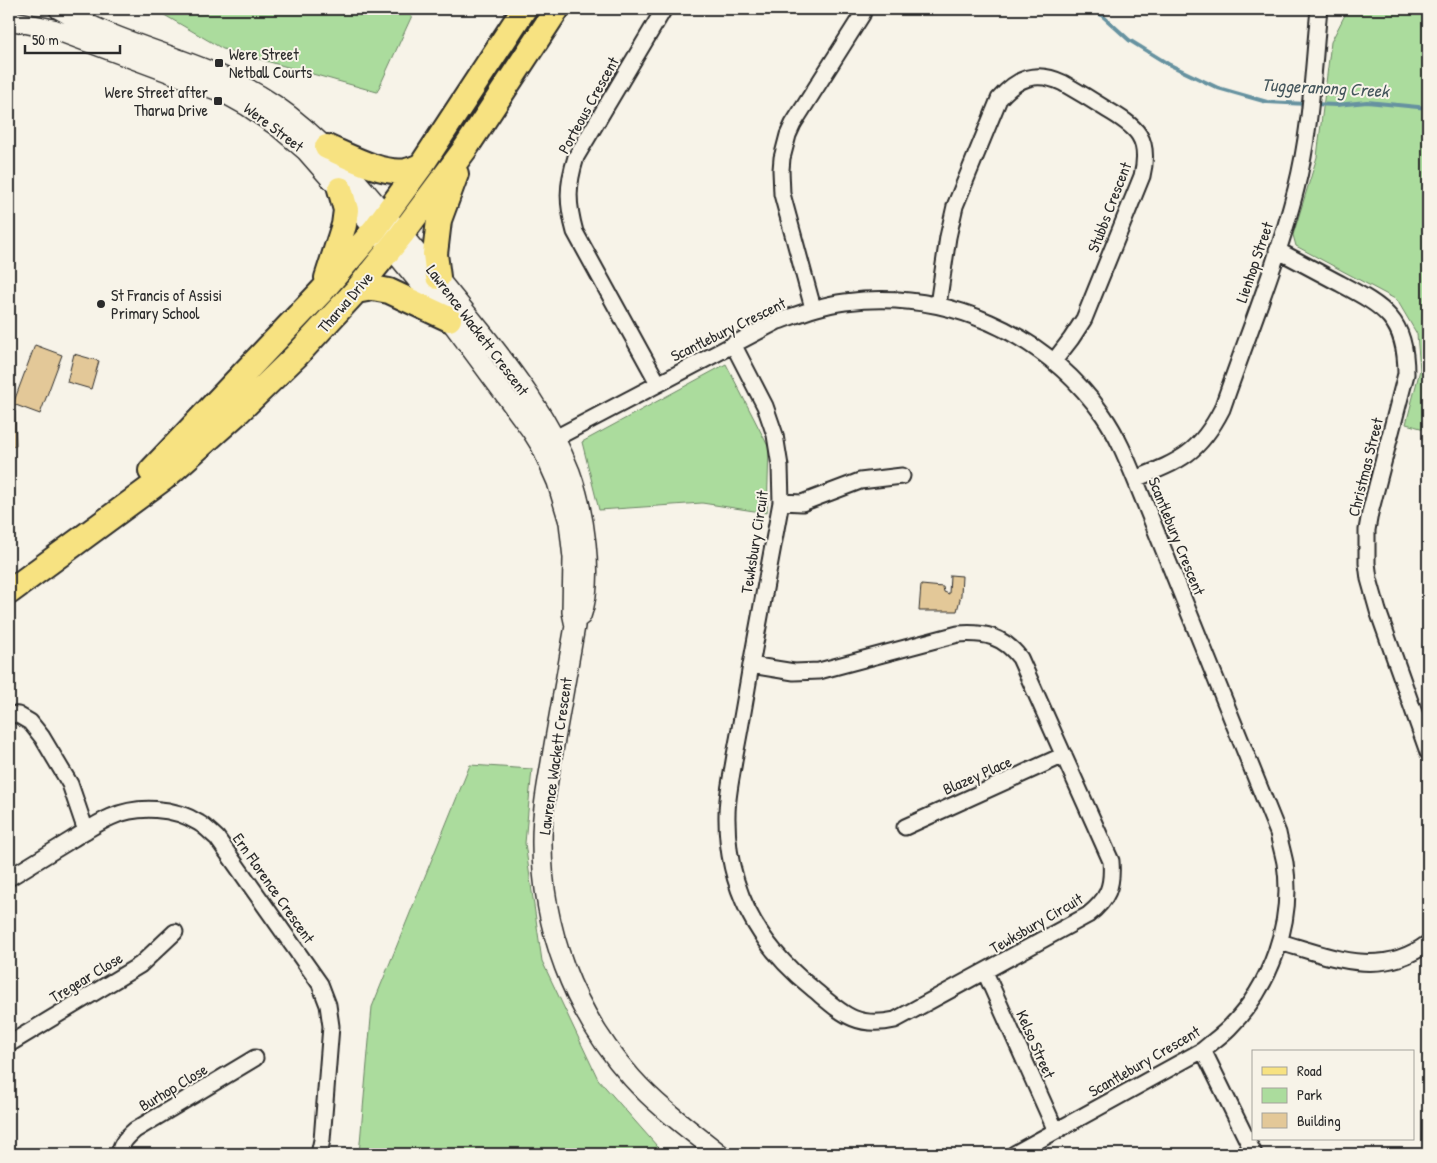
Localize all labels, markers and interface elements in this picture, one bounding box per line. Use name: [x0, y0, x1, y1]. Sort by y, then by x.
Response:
scale bar: [25, 22, 120, 54]
text: 50 m: [32, 29, 59, 50]
place label: Were Street Netball Courts: [229, 43, 312, 83]
street label: Porteous Crescent: [552, 52, 624, 157]
marker: Were Street Netball Courts: [213, 57, 225, 69]
water label: Tuggeranong Creek: [1261, 72, 1391, 103]
place label: Were Street after Tharwa Drive: [105, 81, 209, 121]
marker: Were Street after Tharwa Drive: [212, 95, 224, 107]
street label: Were Street: [240, 97, 309, 157]
street label: Stubbs Crescent: [1082, 158, 1136, 255]
street label: Lienhop Street: [1230, 218, 1278, 305]
street label: Lawrence Wackett Crescent: [422, 260, 535, 400]
street label: Tharwa Drive: [312, 266, 378, 337]
place label: St Francis of Assisi Primary School: [111, 284, 222, 324]
street label: Scantlebury Crescent: [667, 291, 790, 366]
marker: St Francis of Assisi Primary School: [95, 298, 107, 310]
street label: Christmas Street: [1342, 415, 1388, 519]
street label: Scantlebury Crescent: [1143, 474, 1211, 599]
street label: Tewksbury Circuit: [735, 488, 773, 595]
street label: Lawrence Wackett Crescent: [533, 676, 577, 836]
street label: Blazey Place: [939, 750, 1015, 800]
street label: Ern Florence Crescent: [228, 829, 320, 948]
street label: Tewksbury Circuit: [986, 887, 1087, 958]
street label: Tregear Close: [45, 946, 127, 1007]
street label: Kelso Street: [1011, 1006, 1061, 1082]
street label: Scantlebury Crescent: [1084, 1020, 1204, 1102]
legend: [1252, 1050, 1414, 1140]
street label: Burhop Close: [135, 1058, 212, 1116]
text: Road: [1297, 1060, 1322, 1081]
text: Park: [1297, 1084, 1322, 1105]
text: Building: [1297, 1110, 1341, 1131]

